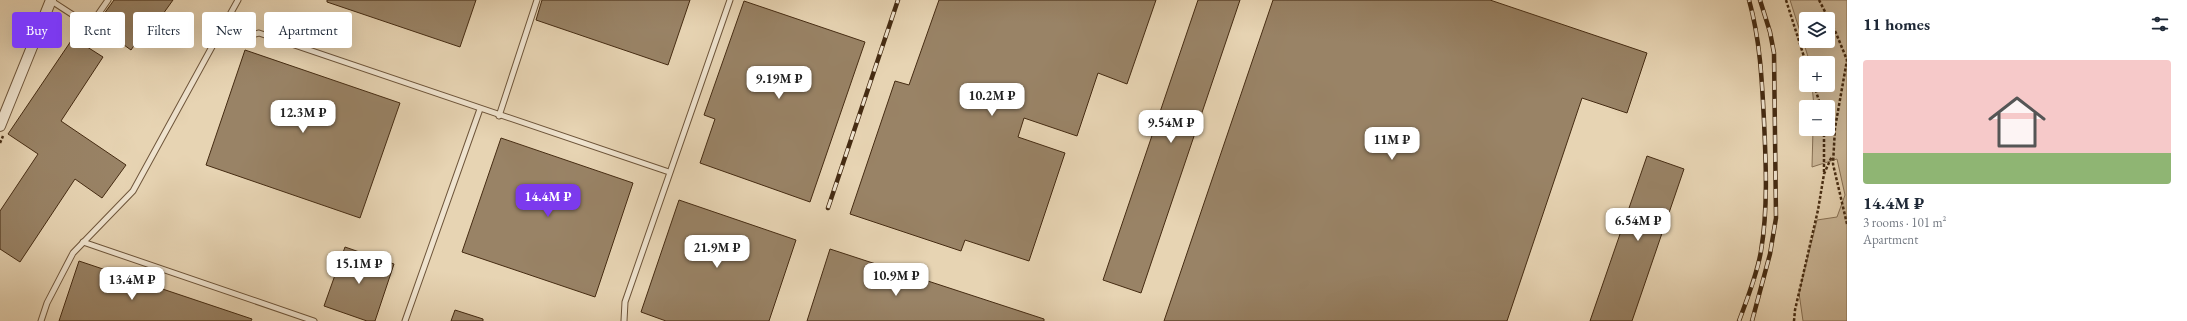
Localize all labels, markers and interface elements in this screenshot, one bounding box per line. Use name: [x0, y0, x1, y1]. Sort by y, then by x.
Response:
chip: Buy: [12, 12, 62, 48]
chip: Rent: [70, 12, 125, 48]
chip: Filters: [133, 12, 194, 48]
chip: New: [202, 12, 256, 48]
chip: Apartment: [264, 12, 352, 48]
map controls: [1799, 12, 1835, 136]
button: layers: [1799, 12, 1835, 48]
text: 11 homes: [1863, 13, 1930, 35]
icon: filters: [2149, 13, 2171, 35]
button: +: [1799, 56, 1835, 92]
pin: 9.19M ₽: [742, 66, 816, 100]
text: 9.19M ₽: [756, 70, 802, 87]
pin: 10.2M ₽: [955, 83, 1029, 117]
icon: home: [1981, 86, 2053, 158]
text: 10.2M ₽: [969, 87, 1015, 104]
pin: 12.3M ₽: [266, 100, 340, 134]
button: −: [1799, 100, 1835, 136]
text: 12.3M ₽: [280, 104, 326, 121]
pin: 9.54M ₽: [1134, 110, 1208, 144]
text: 9.54M ₽: [1148, 114, 1194, 131]
pin: 11M ₽: [1364, 127, 1420, 161]
text: 11M ₽: [1374, 131, 1410, 148]
pin: 14.4M ₽: [511, 184, 585, 218]
text: 14.4M ₽: [525, 188, 571, 205]
text: 14.4M ₽: [1863, 192, 1924, 214]
pin: 6.54M ₽: [1601, 208, 1675, 242]
text: 6.54M ₽: [1615, 212, 1661, 229]
text: 3 rooms · 101 m²: [1863, 214, 1947, 231]
text: Apartment: [1863, 231, 1918, 248]
pin: 21.9M ₽: [680, 235, 754, 269]
text: 21.9M ₽: [694, 239, 740, 256]
pin: 15.1M ₽: [322, 251, 396, 285]
text: 15.1M ₽: [336, 255, 382, 272]
pin: 10.9M ₽: [859, 263, 933, 297]
pin: 13.4M ₽: [95, 267, 169, 301]
text: 10.9M ₽: [873, 267, 919, 284]
text: 13.4M ₽: [109, 271, 155, 288]

